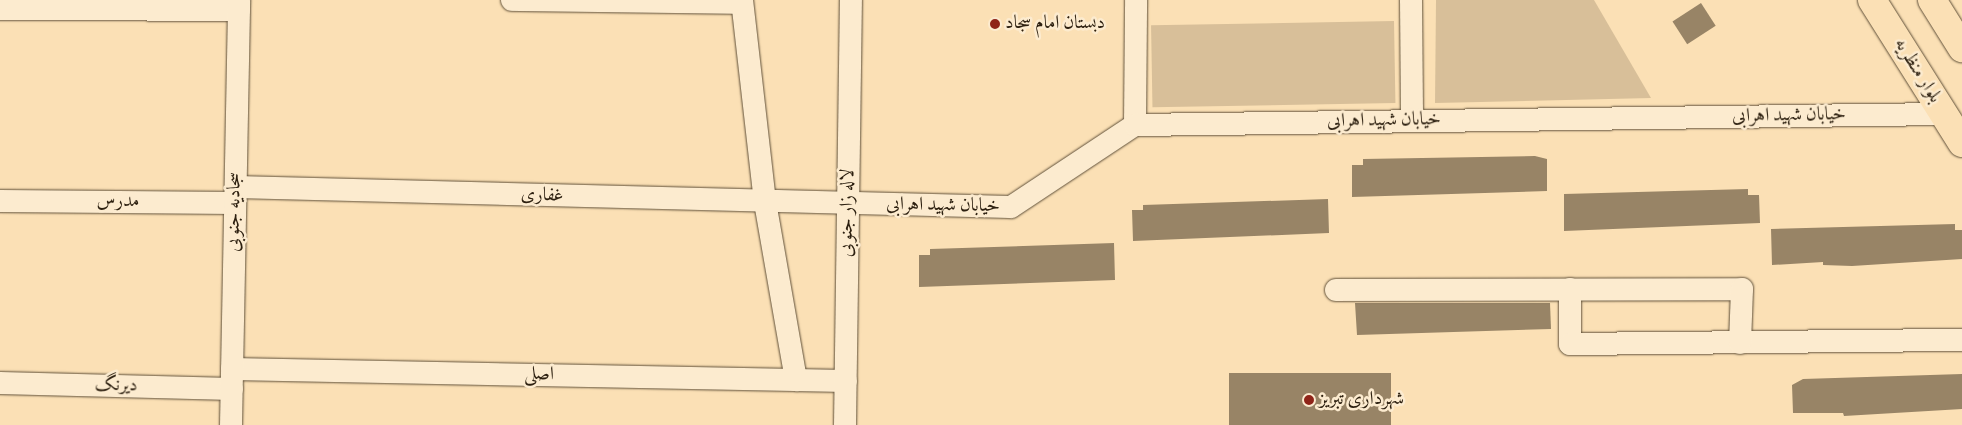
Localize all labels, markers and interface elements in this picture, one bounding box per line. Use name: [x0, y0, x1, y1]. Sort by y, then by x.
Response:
place label: دبستان امام سجاد: [1005, 13, 1105, 35]
marker: دبستان امام سجاد: [989, 18, 1001, 30]
street label: بلوار منظریه: [1888, 34, 1946, 108]
street label: خیابان شهید اهرابی: [1732, 104, 1846, 128]
street label: خیابان شهید اهرابی: [1327, 109, 1441, 133]
street label: لاله زار جنوبی: [836, 169, 860, 257]
street label: سجادیه جنوبی: [223, 172, 247, 252]
street label: غفاری: [520, 184, 564, 208]
street label: مدرس: [97, 191, 139, 213]
street label: خیابان شهید اهرابی: [886, 194, 1000, 218]
street label: اصلی: [524, 363, 554, 387]
street label: دیرنگ: [94, 374, 138, 398]
place label: شهرداری تبریز: [1319, 389, 1404, 411]
marker: شهرداری تبریز: [1303, 394, 1315, 406]

